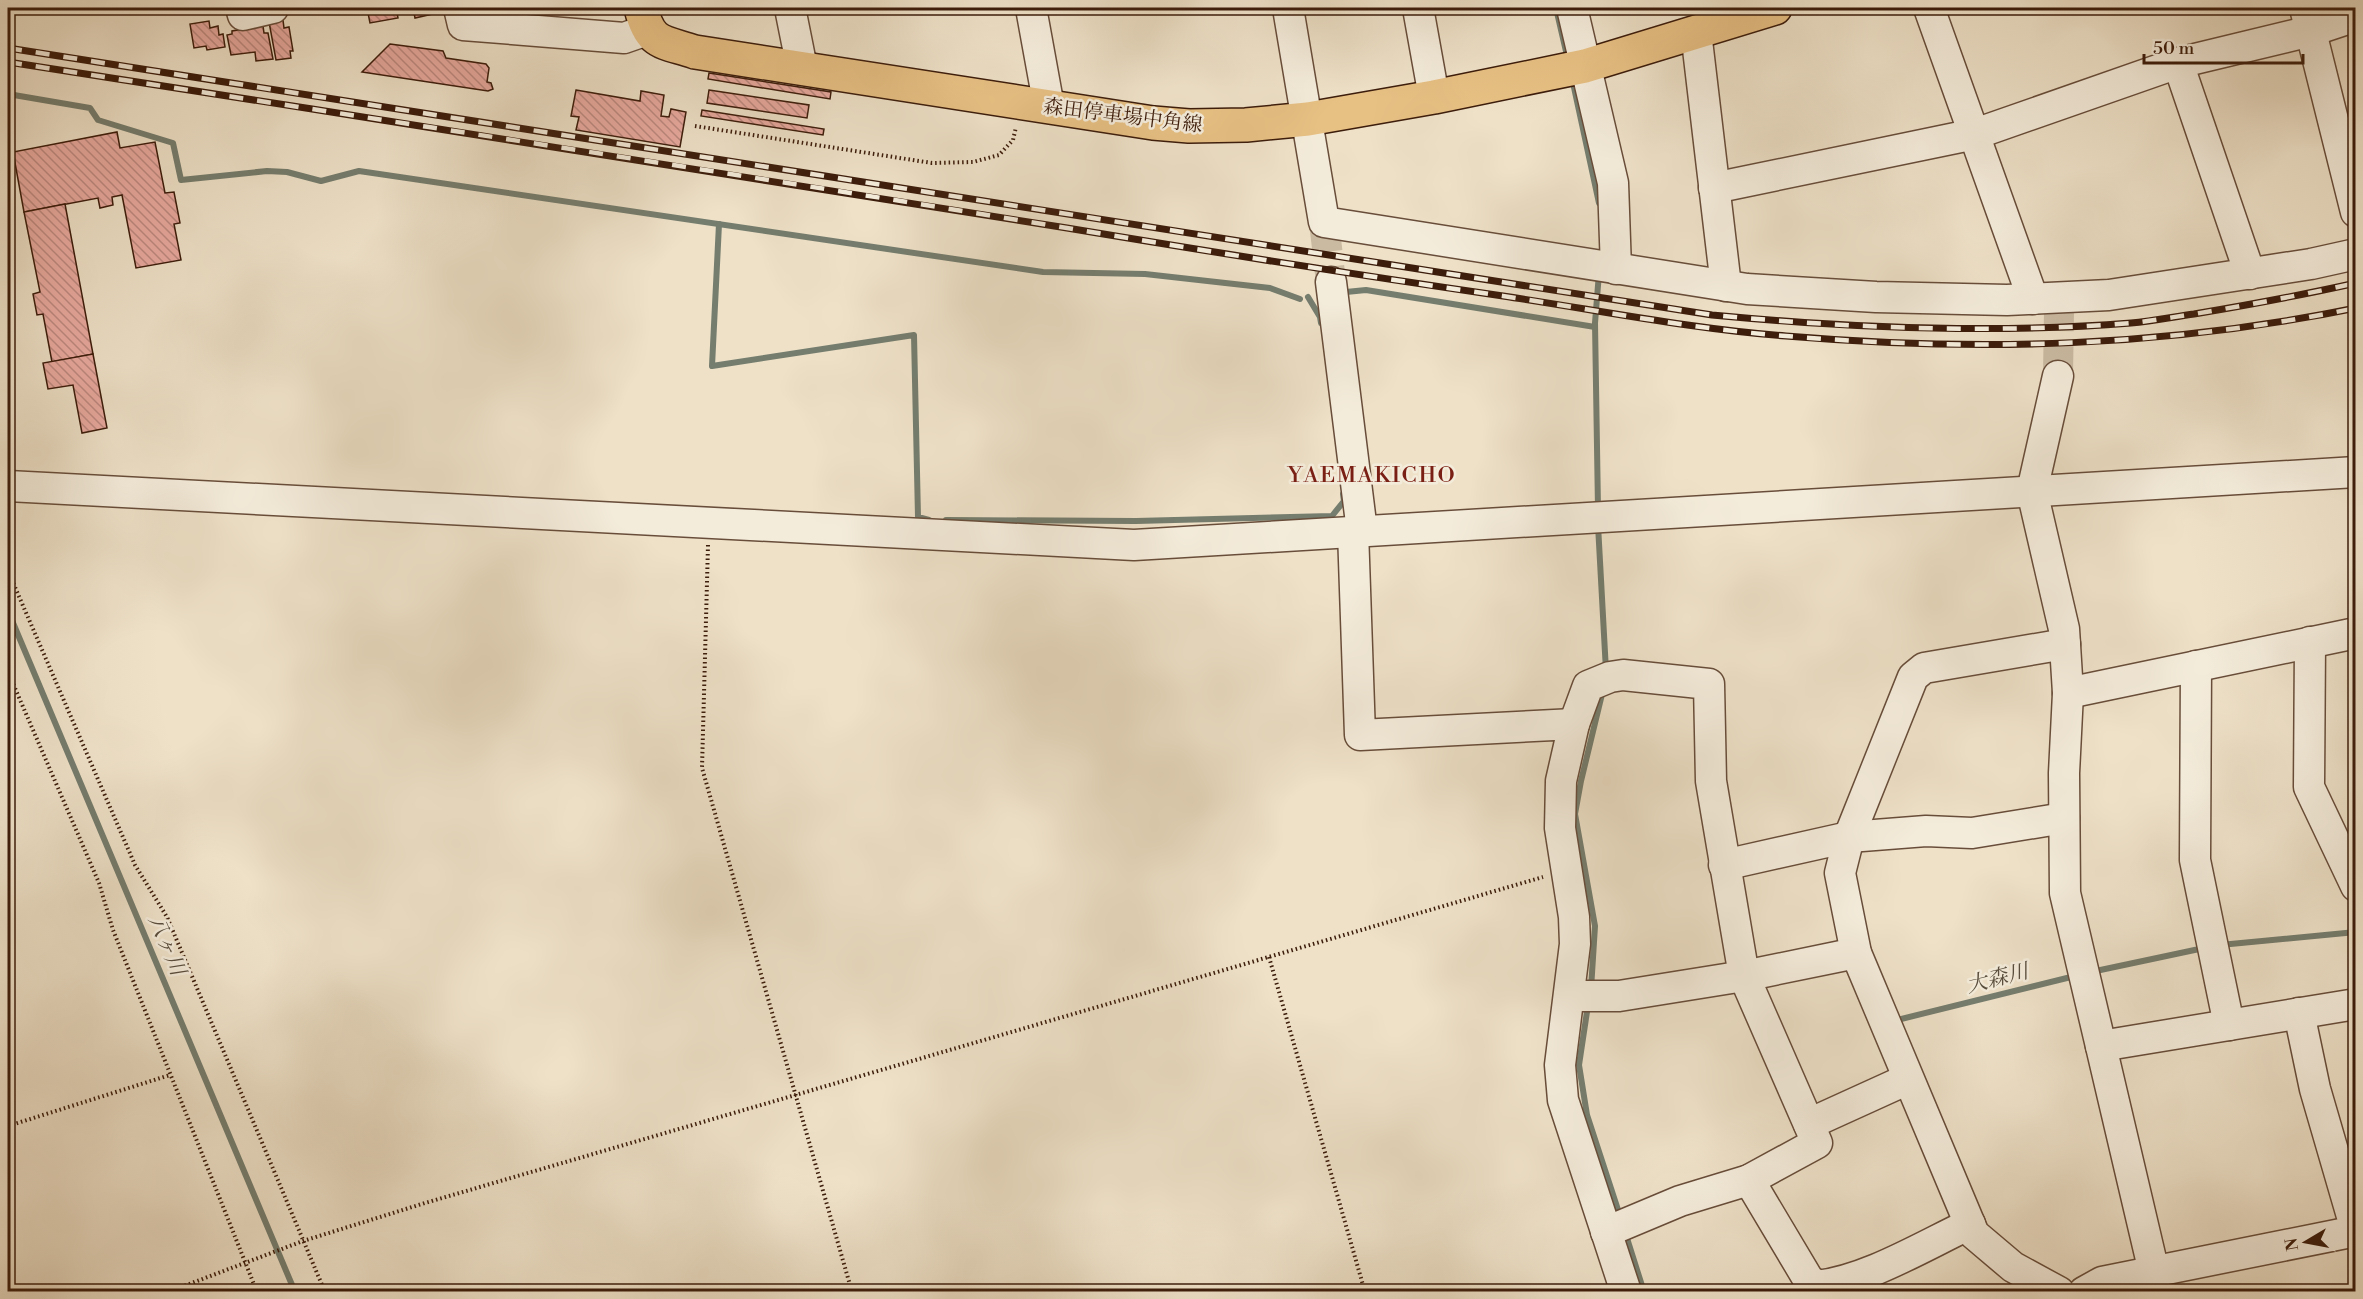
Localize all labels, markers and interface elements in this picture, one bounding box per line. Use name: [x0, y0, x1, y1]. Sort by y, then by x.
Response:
scale bar: [2144, 27, 2303, 65]
text: 50 m: [2153, 37, 2195, 60]
street label: 森田停車場中角線: [1042, 94, 1204, 139]
district label: YAEMAKICHO: [1287, 462, 1456, 489]
water label: 八ヶ川: [142, 911, 191, 981]
water label: 大森川: [1964, 958, 2033, 999]
north arrow: [2276, 1212, 2336, 1272]
text: N: [2281, 1236, 2303, 1252]

